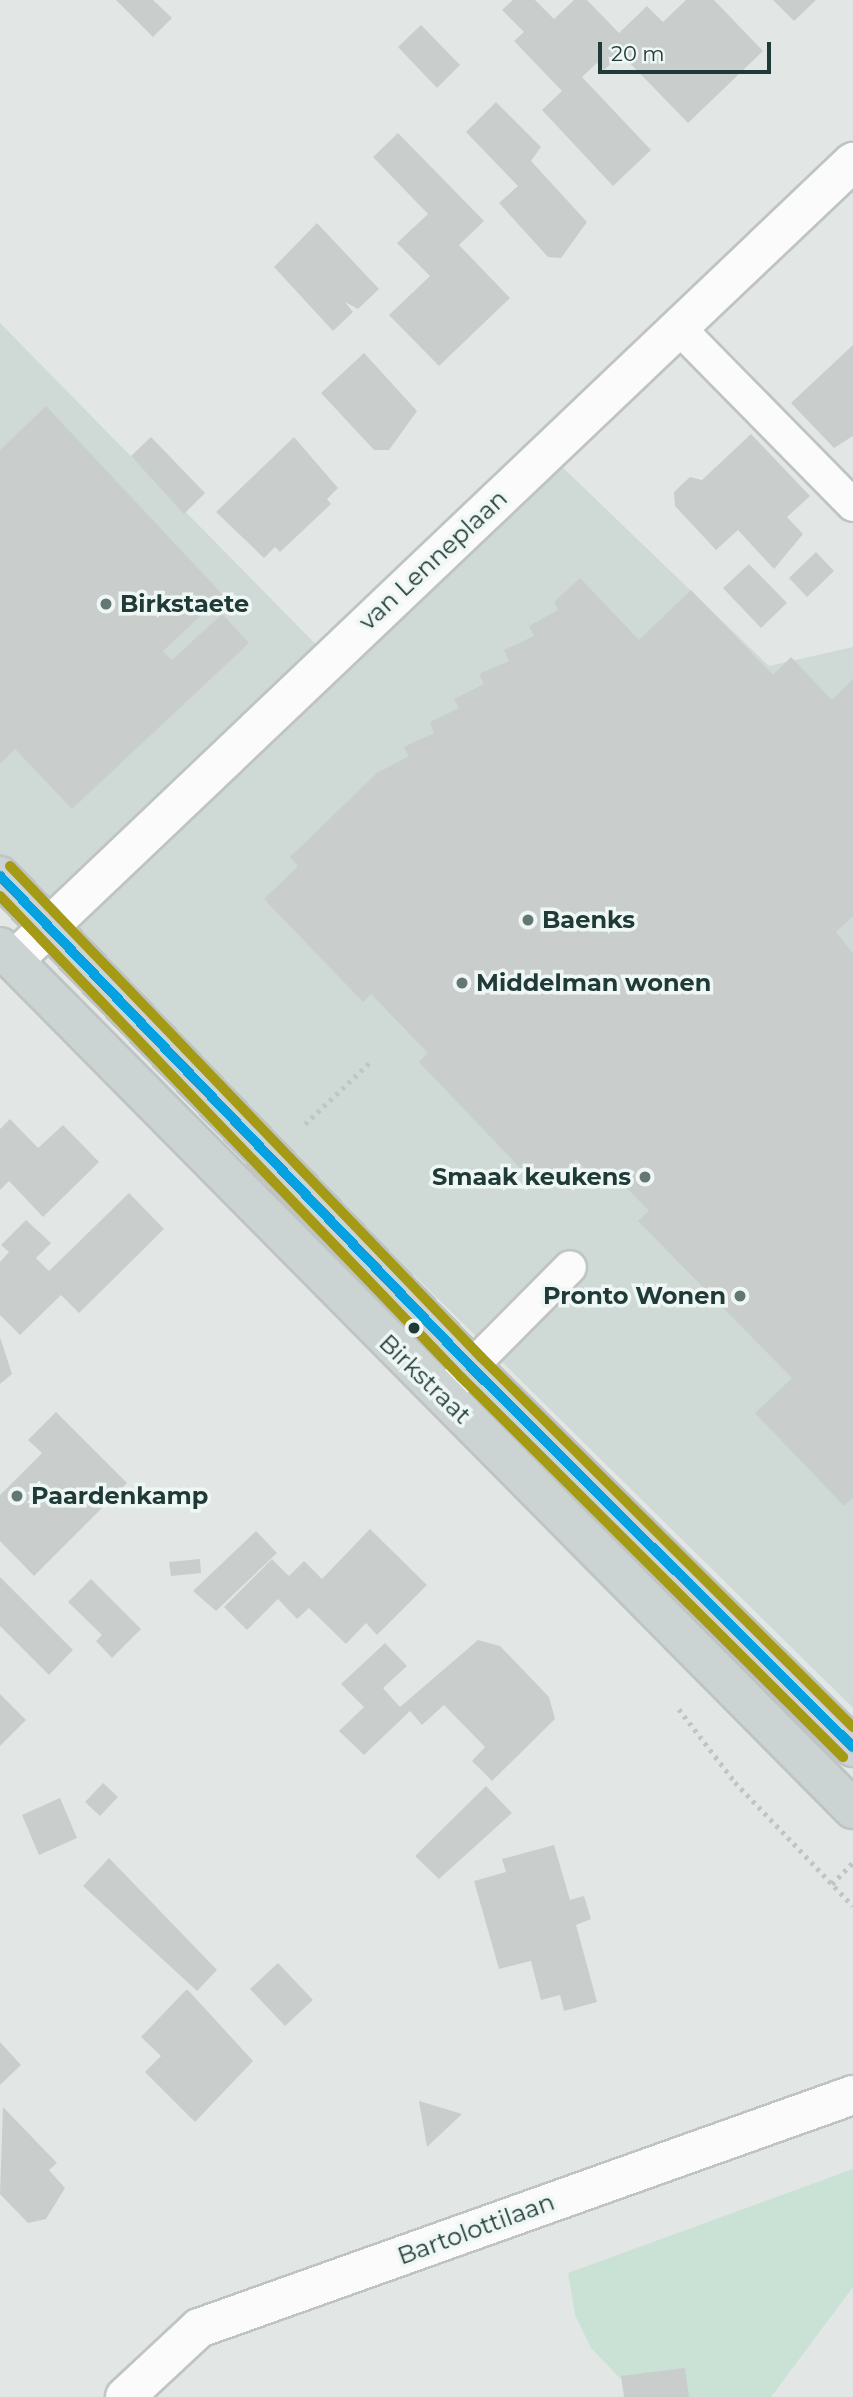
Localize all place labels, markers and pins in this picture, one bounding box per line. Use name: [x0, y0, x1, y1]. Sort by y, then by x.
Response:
place label: Birkstaete: [120, 590, 249, 618]
marker: Birkstaete: [98, 596, 114, 612]
place label: Baenks: [542, 906, 635, 934]
marker: Baenks: [520, 912, 536, 928]
place label: Middelman wonen: [476, 969, 711, 997]
marker: Middelman wonen: [454, 975, 470, 991]
place label: Smaak keukens: [432, 1163, 631, 1191]
marker: Smaak keukens: [637, 1169, 653, 1185]
place label: Pronto Wonen: [543, 1282, 726, 1310]
marker: Pronto Wonen: [732, 1288, 748, 1304]
unlabelled marker: [407, 1321, 421, 1335]
place label: Paardenkamp: [31, 1482, 208, 1510]
marker: Paardenkamp: [9, 1488, 25, 1504]

